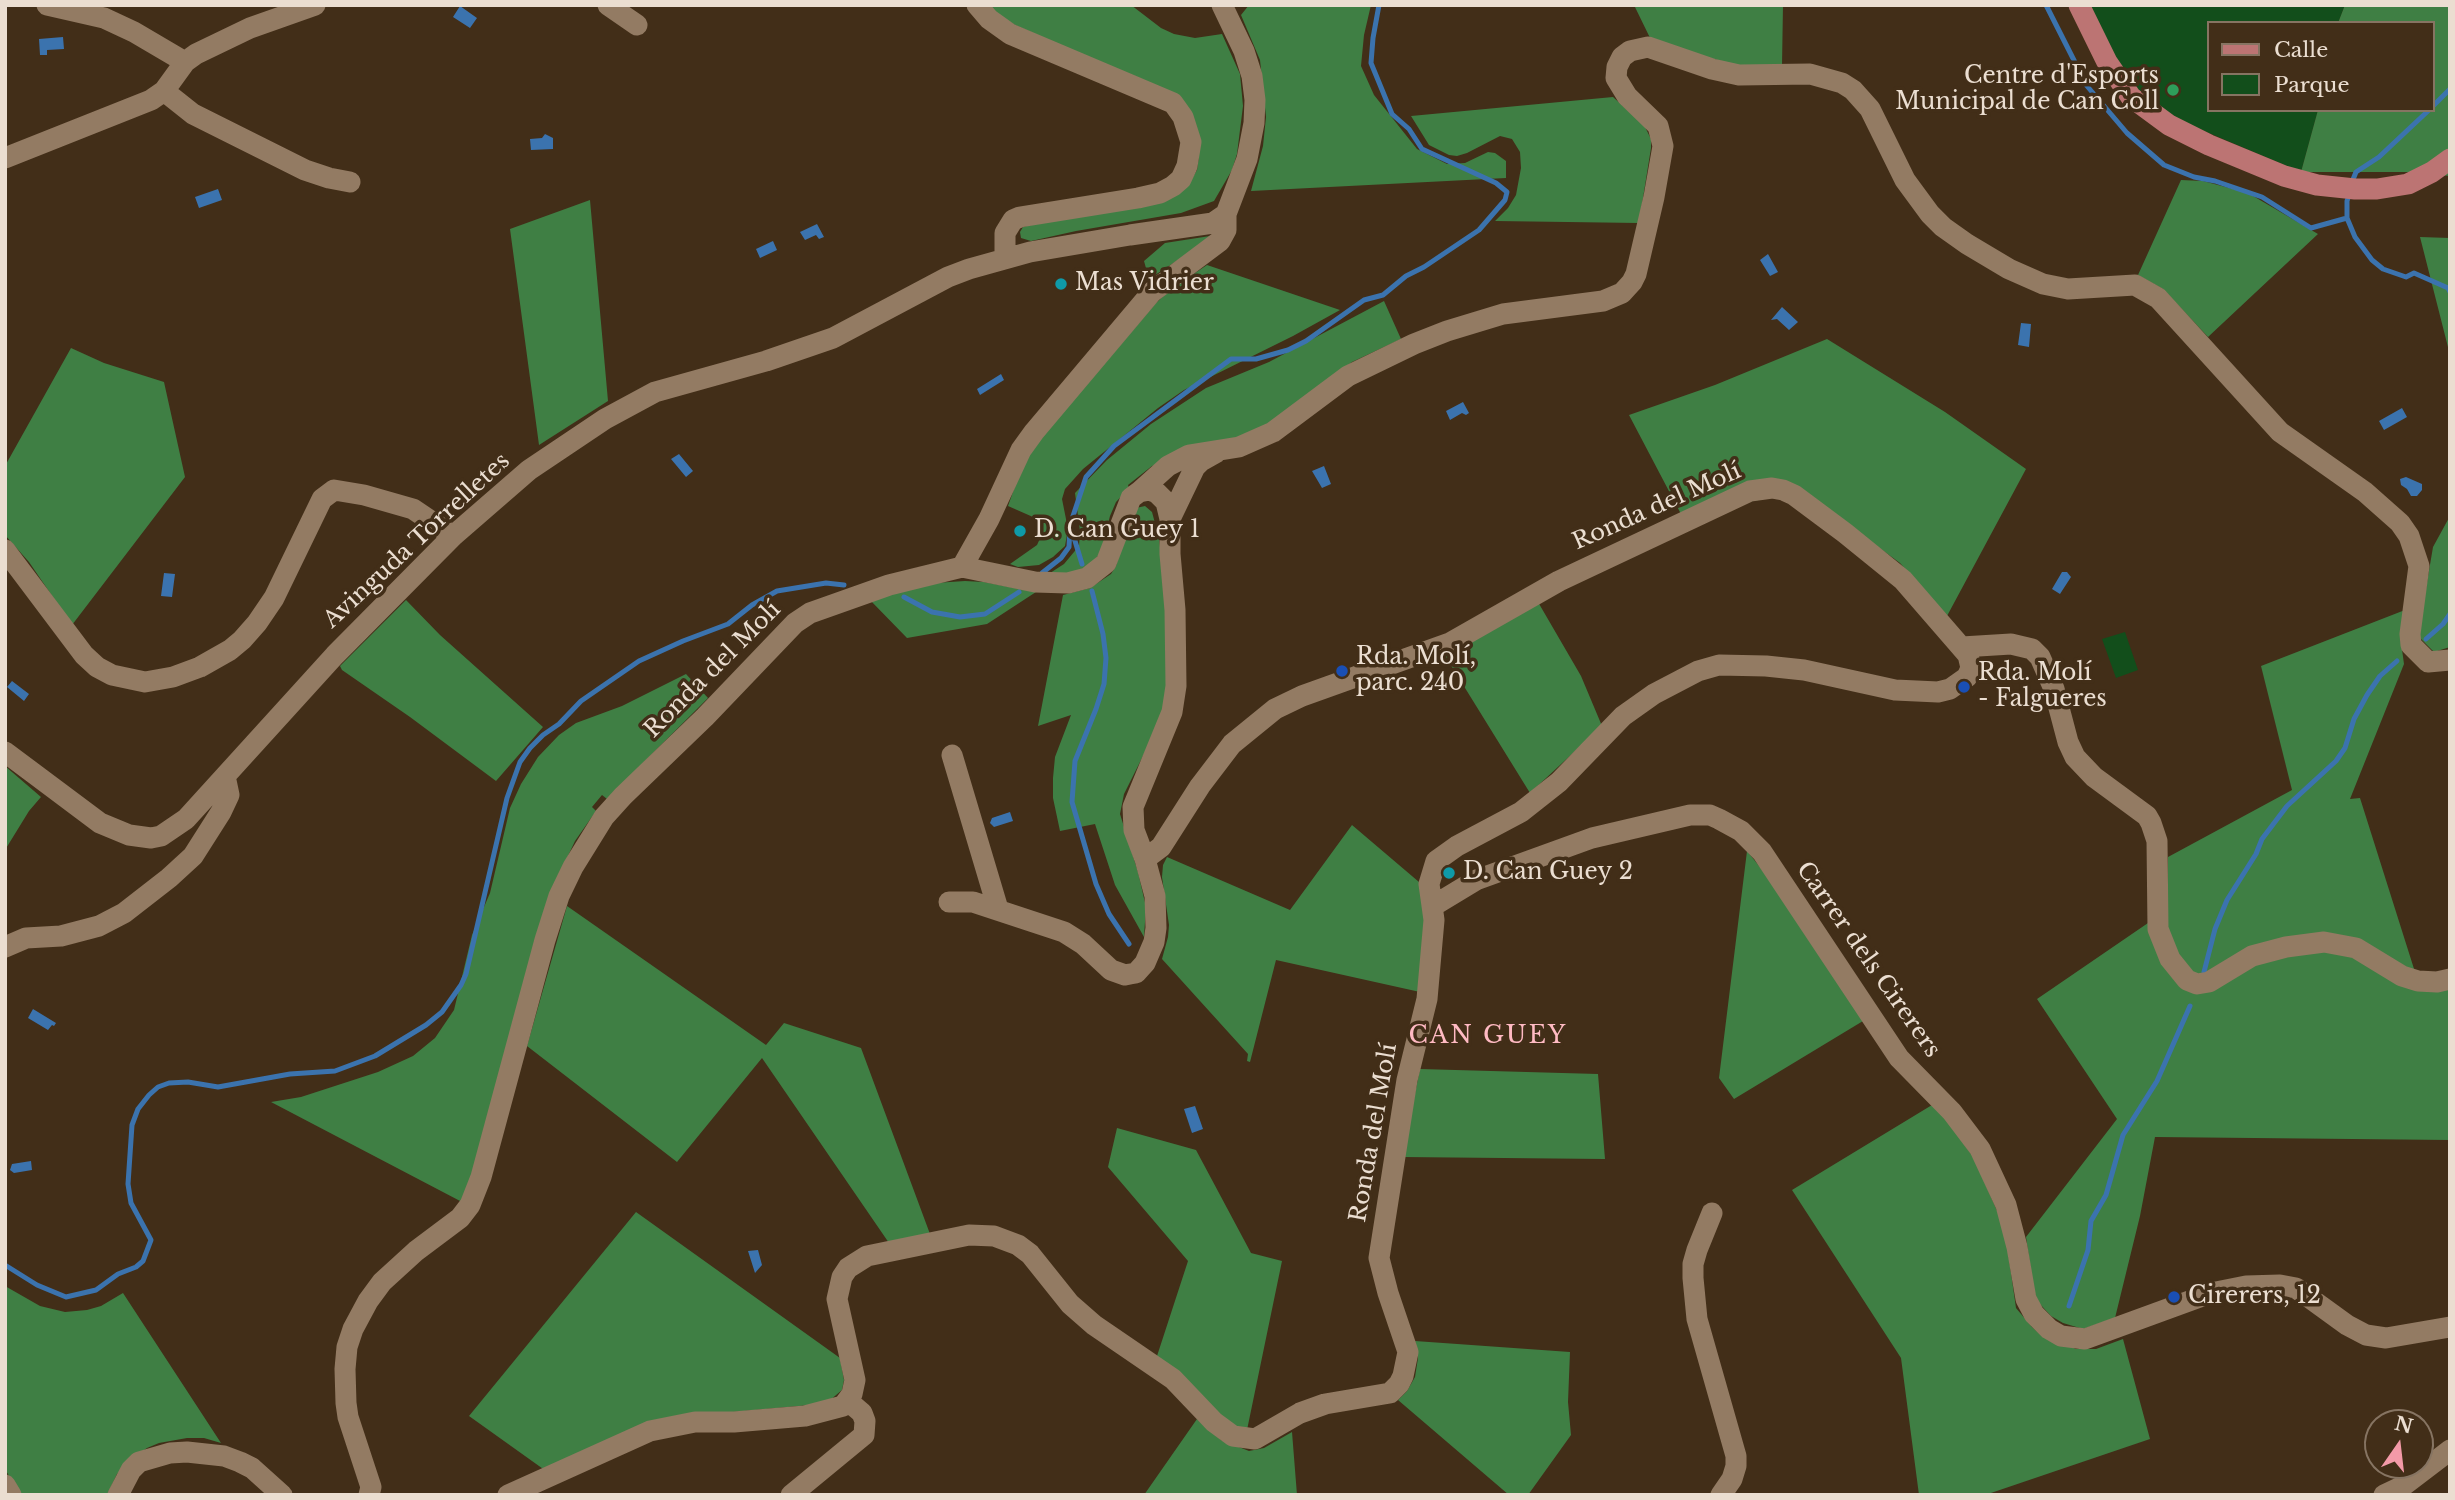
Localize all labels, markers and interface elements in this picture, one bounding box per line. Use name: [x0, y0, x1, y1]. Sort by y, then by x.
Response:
legend: [2206, 21, 2434, 112]
text: Calle: [2274, 37, 2328, 63]
place label: Centre d'Esports Municipal de Can Coll: [1895, 63, 2159, 117]
text: Parque: [2274, 72, 2349, 98]
marker: Centre d'Esports Municipal de Can Coll: [2165, 82, 2181, 98]
place label: Mas Vidrier: [1075, 270, 1214, 298]
marker: Mas Vidrier: [1053, 276, 1069, 292]
street label: Avinguda Torrelletes: [318, 448, 516, 634]
street label: Ronda del Molí: [1569, 458, 1745, 556]
place label: D. Can Guey 1: [1034, 517, 1200, 545]
marker: D. Can Guey 1: [1012, 523, 1028, 539]
street label: Ronda del Molí: [639, 596, 787, 744]
place label: Rda. Molí, parc. 240: [1356, 644, 1476, 698]
place label: Rda. Molí - Falgueres: [1978, 660, 2107, 714]
marker: Rda. Molí, parc. 240: [1334, 663, 1350, 679]
marker: Rda. Molí - Falgueres: [1956, 679, 1972, 695]
street label: Carrer dels Cirerers: [1790, 857, 1946, 1063]
place label: D. Can Guey 2: [1463, 859, 1633, 887]
marker: D. Can Guey 2: [1441, 865, 1457, 881]
district label: CAN GUEY: [1410, 1022, 1566, 1050]
street label: Ronda del Molí: [1345, 1041, 1403, 1225]
place label: Cirerers, 12: [2188, 1283, 2321, 1311]
marker: Cirerers, 12: [2166, 1289, 2182, 1305]
north arrow: [2364, 1409, 2434, 1479]
text: N: [2392, 1412, 2415, 1438]

